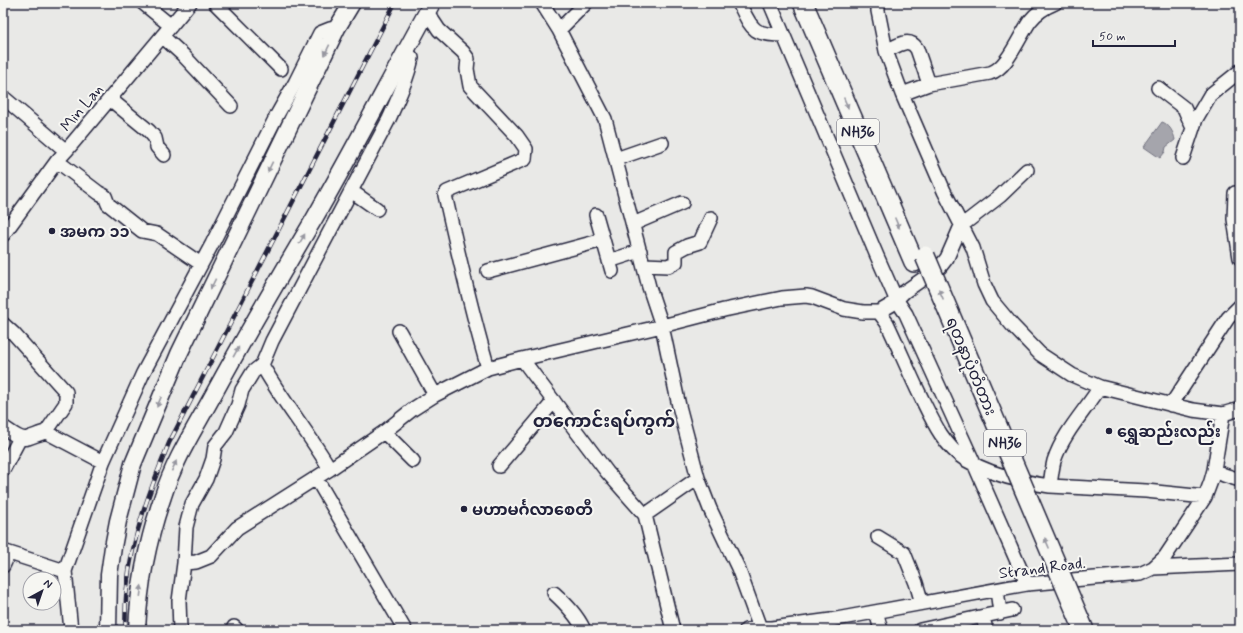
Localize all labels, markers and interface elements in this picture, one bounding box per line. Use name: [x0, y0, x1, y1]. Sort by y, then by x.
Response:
scale bar: [1093, 22, 1175, 48]
text: 50 m: [1099, 29, 1126, 45]
one-way arrow: [324, 44, 330, 56]
street label: Min Lan: [56, 80, 108, 136]
one-way arrow: [843, 98, 849, 109]
road number: NH36: [837, 119, 879, 145]
one-way arrow: [267, 161, 273, 173]
one-way arrow: [894, 217, 900, 228]
place label: အမက ၁၁: [60, 222, 129, 243]
marker: အမက ၁၁: [47, 226, 57, 236]
one-way arrow: [298, 234, 305, 245]
one-way arrow: [210, 278, 216, 290]
one-way arrow: [938, 287, 944, 299]
street label: ရတနာပုံတံတား: [938, 314, 1001, 420]
one-way arrow: [233, 346, 240, 358]
one-way arrow: [156, 396, 163, 408]
district label: တကောင်းရပ်ကွက်: [533, 409, 675, 435]
place label: ရွှေဆည်းလည်း: [1117, 420, 1221, 445]
marker: ရွှေဆည်းလည်း: [1104, 426, 1114, 436]
road number: NH36: [984, 430, 1026, 456]
one-way arrow: [172, 460, 178, 472]
place label: မဟာမင်္ဂလာစေတီ: [472, 498, 593, 521]
marker: မဟာမင်္ဂလာစေတီ: [459, 504, 469, 514]
one-way arrow: [1043, 536, 1049, 548]
street label: Strand Road.: [998, 553, 1087, 584]
north arrow: [22, 571, 62, 611]
text: N: [40, 576, 55, 592]
one-way arrow: [137, 585, 144, 597]

